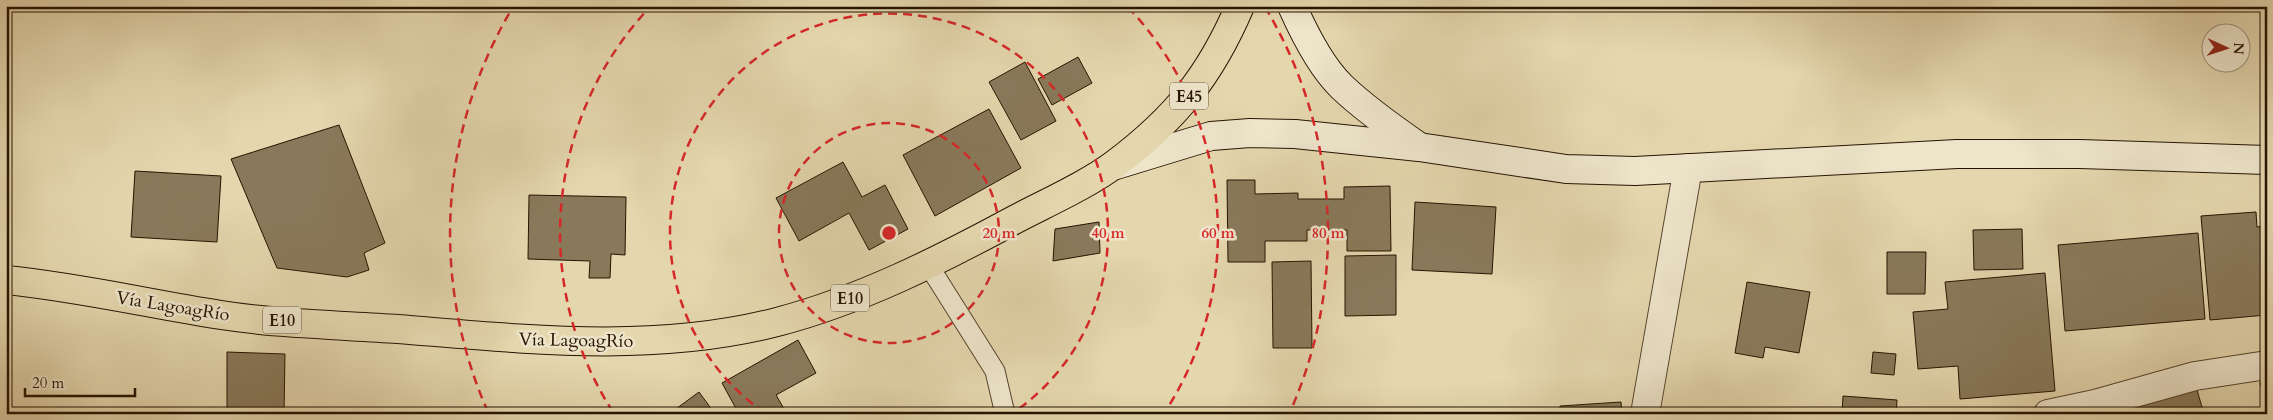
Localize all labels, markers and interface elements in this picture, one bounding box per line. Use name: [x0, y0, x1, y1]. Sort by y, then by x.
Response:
north arrow: [2200, 22, 2250, 72]
text: N: [2229, 42, 2248, 55]
road number: E45: [1170, 82, 1208, 110]
text: 20 m: [982, 223, 1016, 243]
text: 40 m: [1091, 223, 1125, 243]
text: 60 m: [1201, 223, 1235, 243]
text: 80 m: [1311, 223, 1345, 243]
centre of rings: [880, 224, 898, 242]
road number: E10: [831, 284, 869, 312]
street label: Vía LagoagRío: [114, 285, 232, 328]
road number: E10: [263, 306, 301, 334]
street label: Vía LagoagRío: [519, 327, 634, 354]
scale bar: [25, 365, 135, 397]
text: 20 m: [32, 373, 64, 393]

